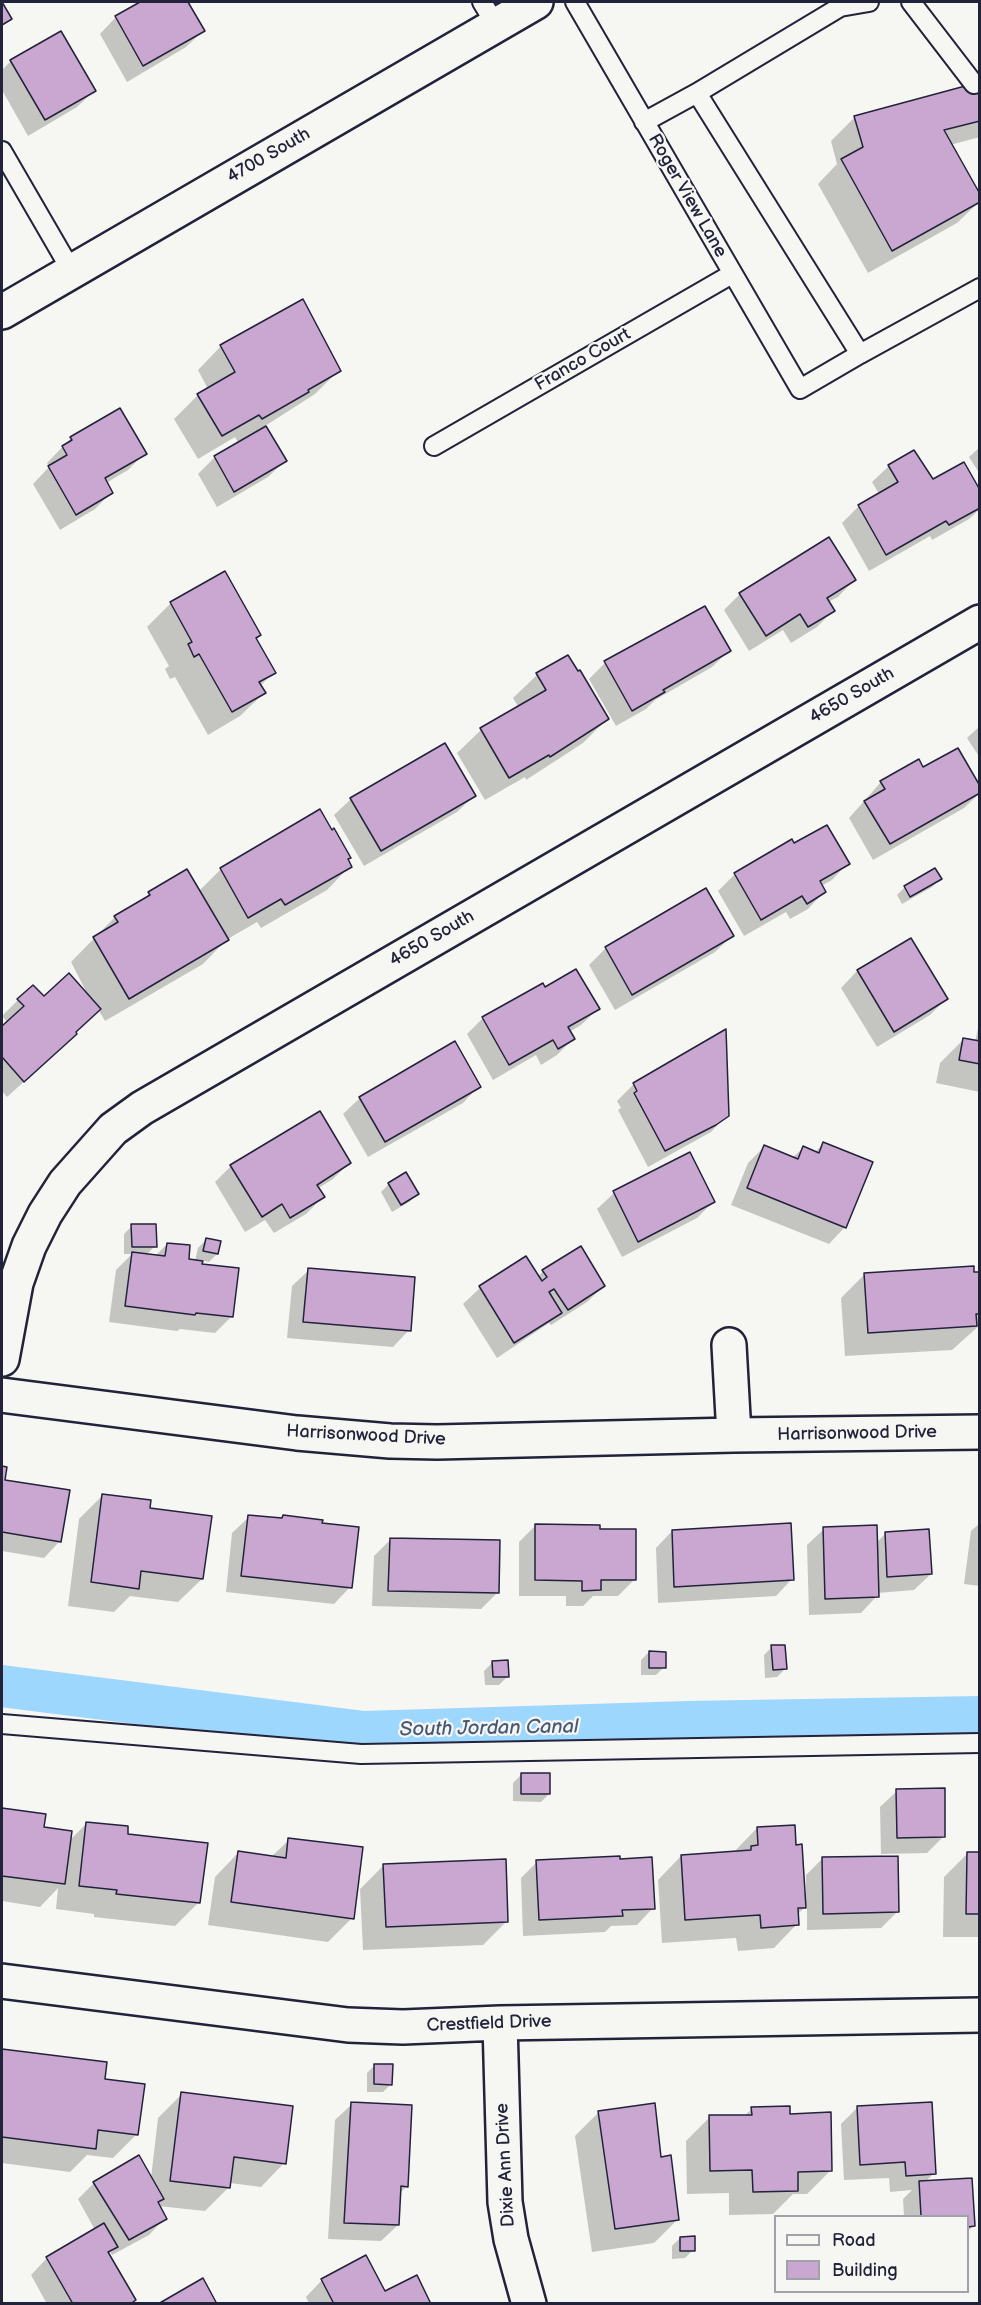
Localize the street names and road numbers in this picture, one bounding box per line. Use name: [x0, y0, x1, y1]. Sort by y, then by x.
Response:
street label: 4700 South: [224, 124, 314, 188]
street label: Roger View Lane: [643, 130, 731, 262]
street label: Franco Court: [531, 324, 635, 396]
street label: 4650 South: [806, 663, 898, 729]
street label: 4650 South: [386, 906, 478, 972]
street label: Harrisonwood Drive: [286, 1421, 446, 1451]
street label: Harrisonwood Drive: [777, 1422, 937, 1446]
street label: Crestfield Drive: [426, 2011, 552, 2037]
street label: Dixie Ann Drive: [492, 2103, 520, 2227]

